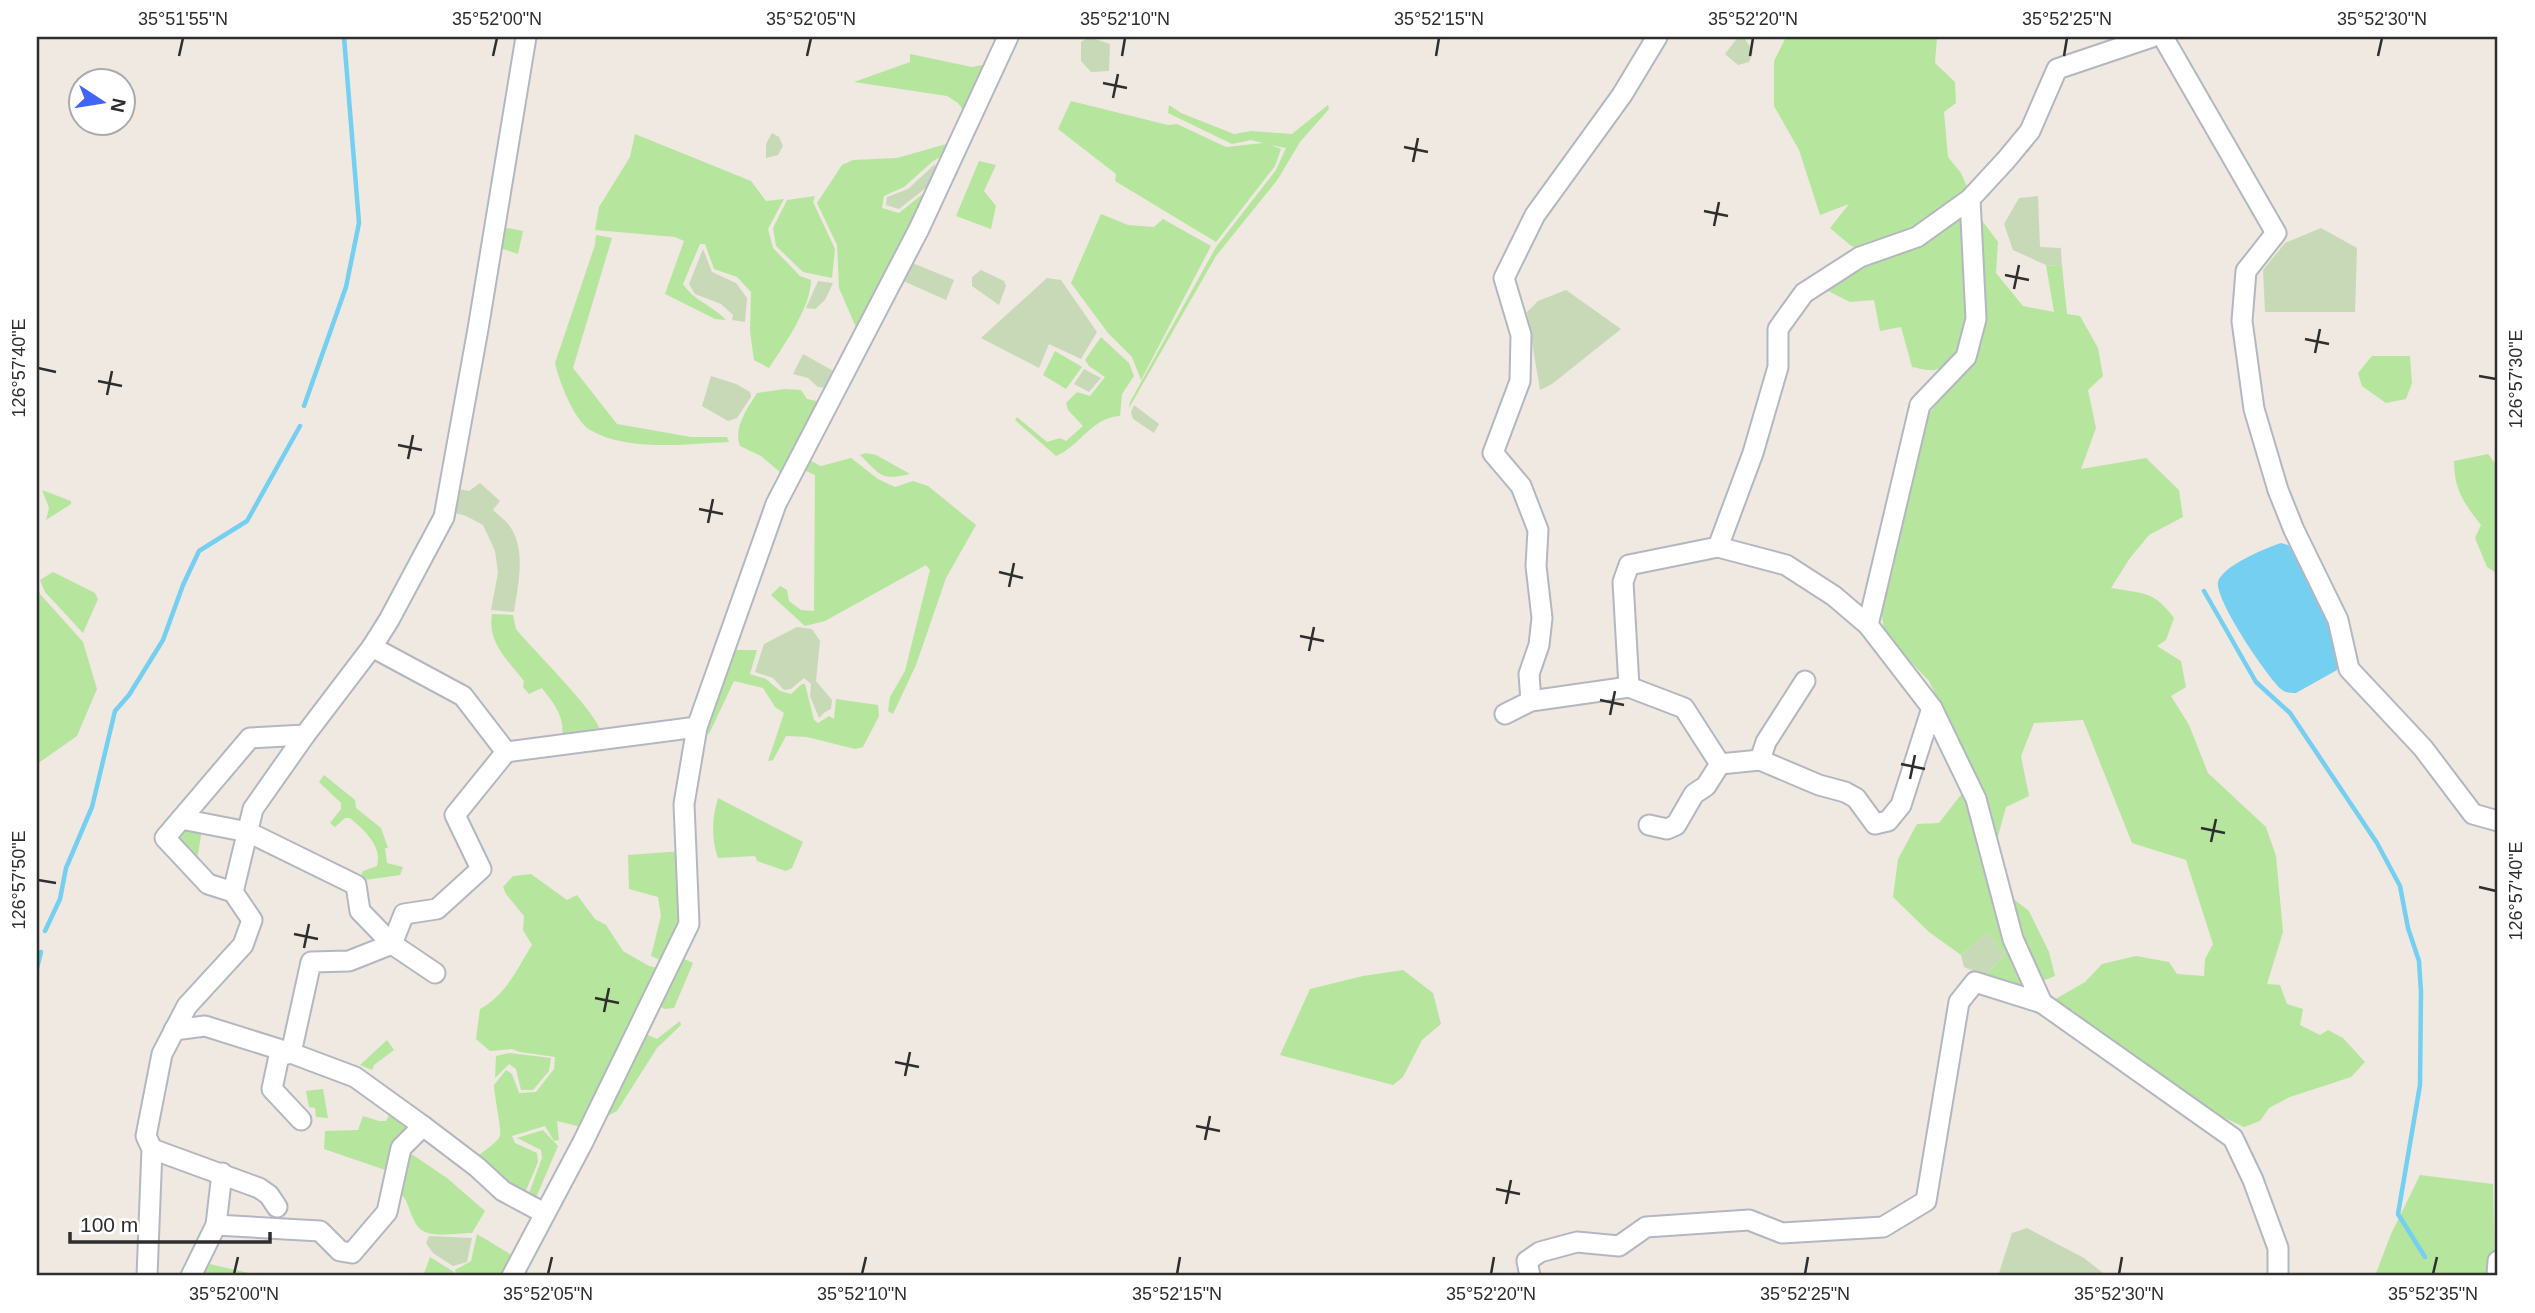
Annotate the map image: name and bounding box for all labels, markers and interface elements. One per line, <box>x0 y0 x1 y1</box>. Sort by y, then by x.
text: 35°51'55"N <box>138 9 228 29</box>
text: 35°52'00"N <box>452 9 542 29</box>
text: 35°52'05"N <box>766 9 856 29</box>
text: 35°52'10"N <box>1080 9 1170 29</box>
text: 35°52'15"N <box>1394 9 1484 29</box>
text: 35°52'20"N <box>1708 9 1798 29</box>
text: 35°52'25"N <box>2022 9 2112 29</box>
text: 35°52'30"N <box>2337 9 2427 29</box>
north arrow <box>66 66 136 136</box>
text: N <box>106 97 130 114</box>
text: 126°57'40"E <box>9 318 29 418</box>
text: 126°57'30"E <box>2506 329 2526 429</box>
text: 126°57'50"E <box>9 830 29 930</box>
text: 126°57'40"E <box>2506 841 2526 941</box>
scale bar <box>70 1201 270 1245</box>
text: 100 m <box>80 1213 138 1236</box>
text: 35°52'00"N <box>189 1284 279 1304</box>
text: 35°52'05"N <box>503 1284 593 1304</box>
text: 35°52'10"N <box>817 1284 907 1304</box>
text: 35°52'15"N <box>1132 1284 1222 1304</box>
text: 35°52'20"N <box>1446 1284 1536 1304</box>
text: 35°52'25"N <box>1760 1284 1850 1304</box>
text: 35°52'30"N <box>2074 1284 2164 1304</box>
text: 35°52'35"N <box>2388 1284 2478 1304</box>

